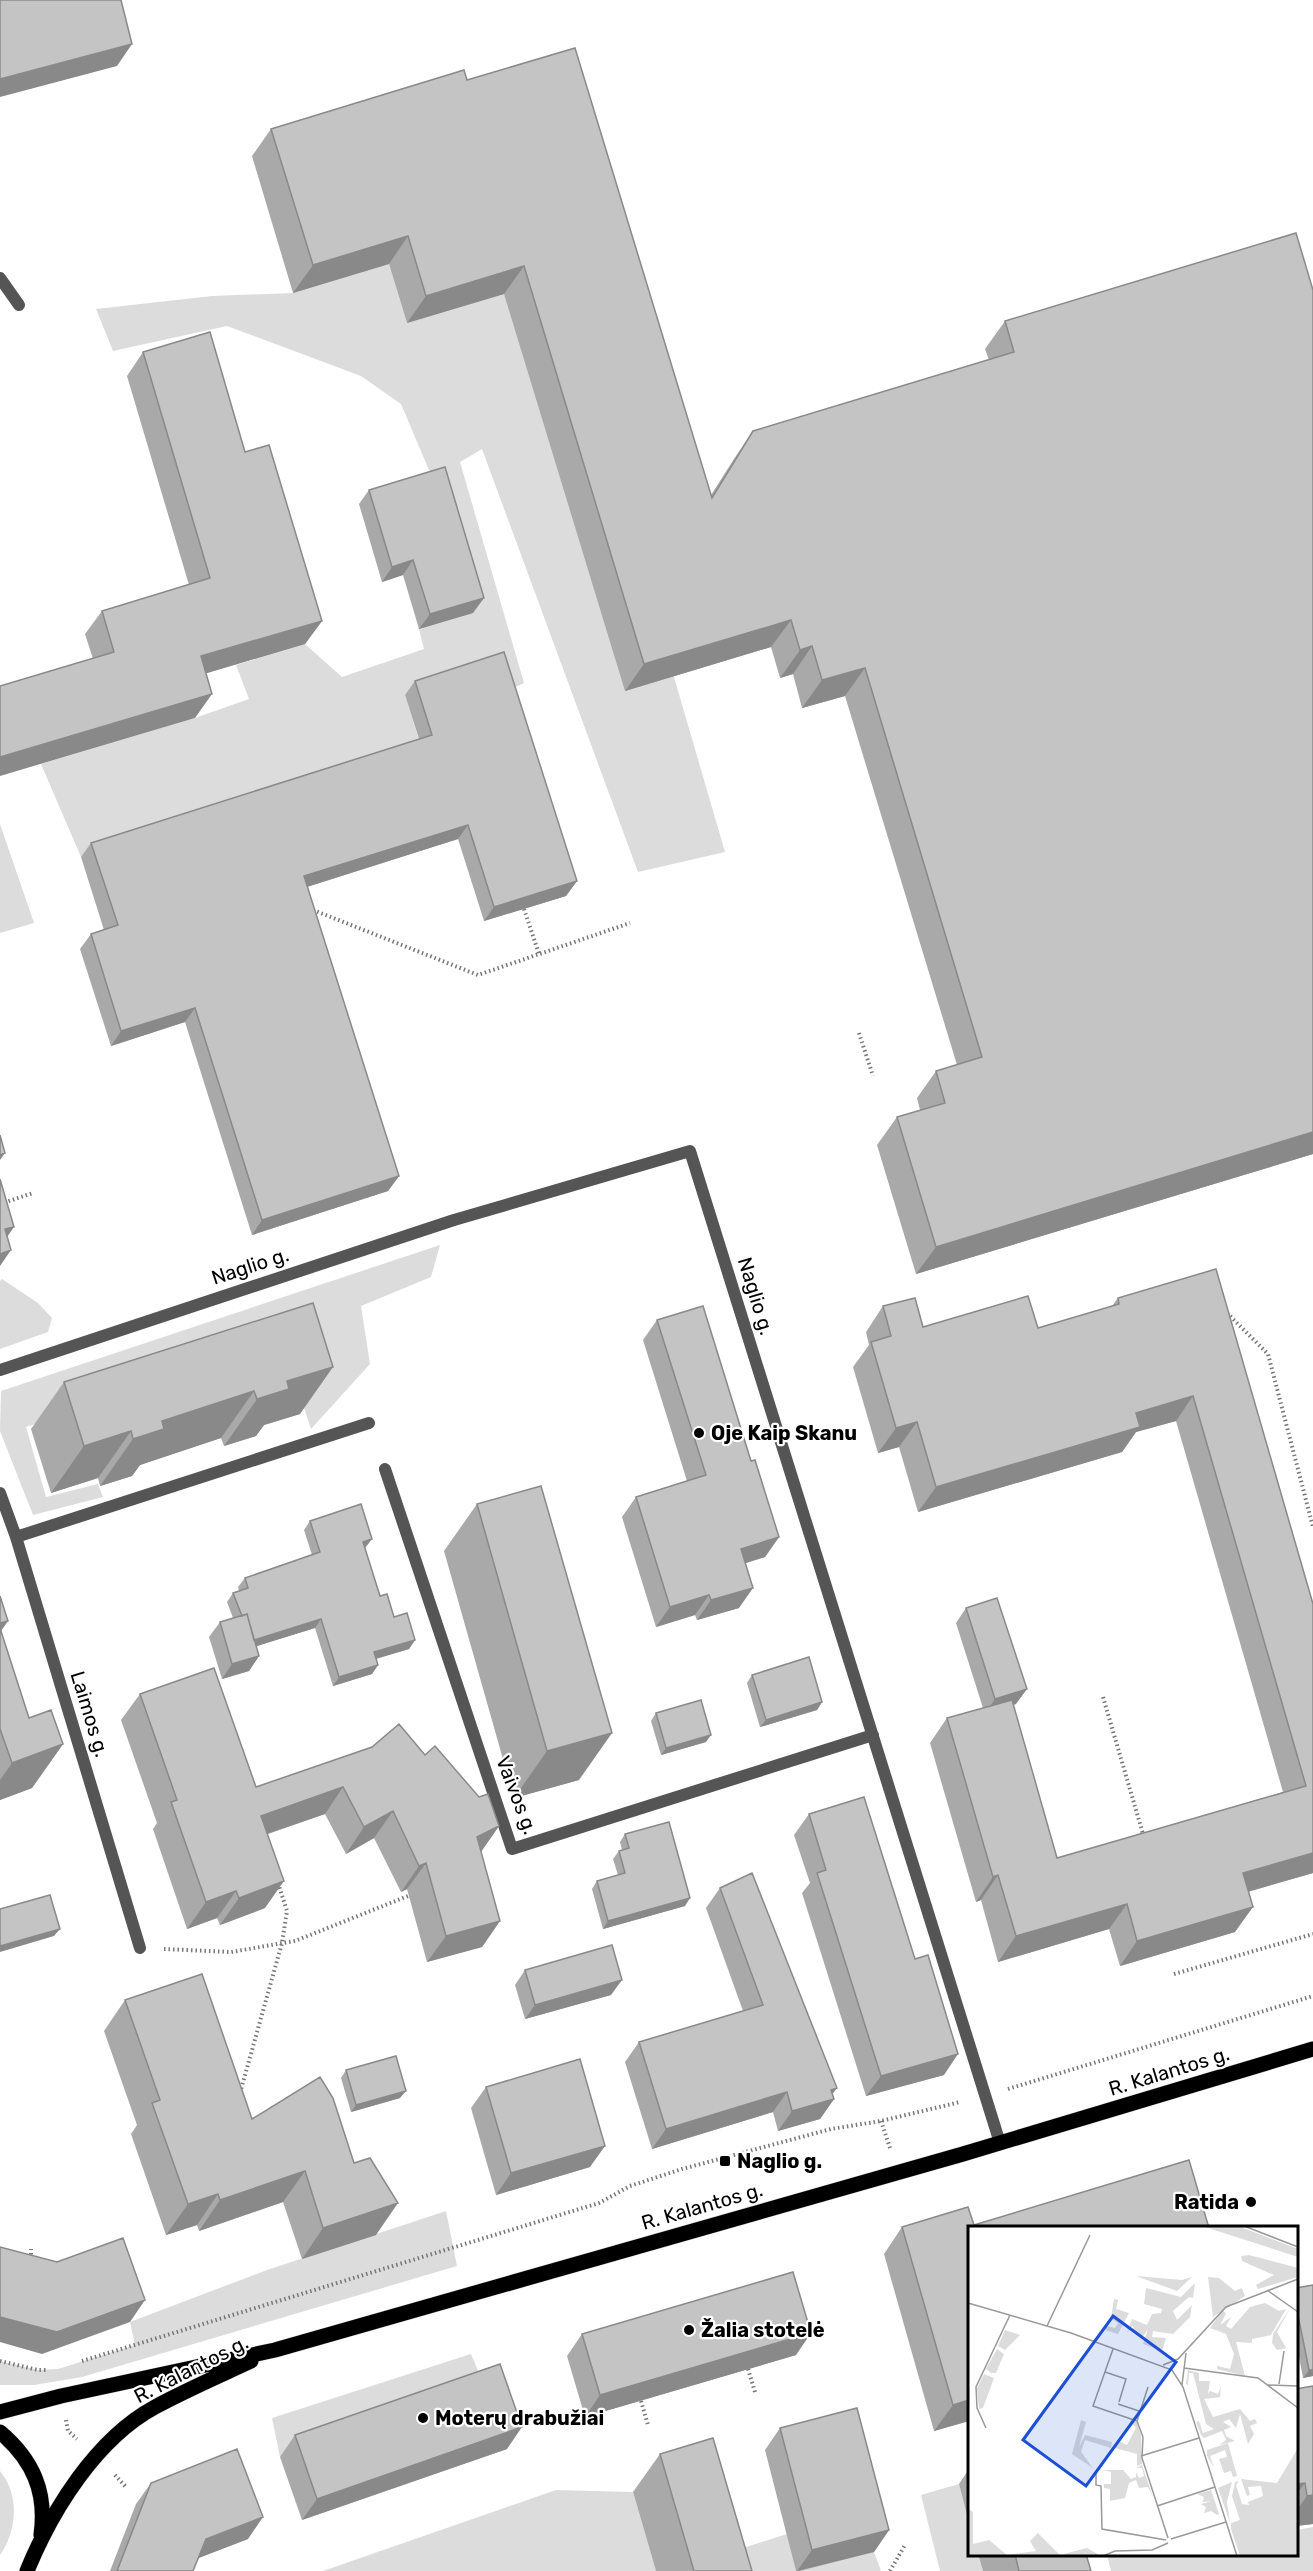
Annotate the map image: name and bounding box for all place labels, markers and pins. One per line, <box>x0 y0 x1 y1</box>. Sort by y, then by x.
place label: Oje Kaip Skanu <box>711 1421 857 1445</box>
marker: Oje Kaip Skanu <box>692 1426 706 1440</box>
place label: Naglio g. <box>737 2149 822 2173</box>
marker: Naglio g. <box>718 2154 732 2168</box>
place label: Ratida <box>1174 2190 1239 2214</box>
marker: Ratida <box>1244 2195 1258 2209</box>
place label: Žalia stotelė <box>701 2318 825 2342</box>
marker: Žalia stotelė <box>682 2323 696 2337</box>
place label: Moterų drabužiai <box>435 2406 604 2430</box>
marker: Moterų drabužiai <box>416 2411 430 2425</box>

